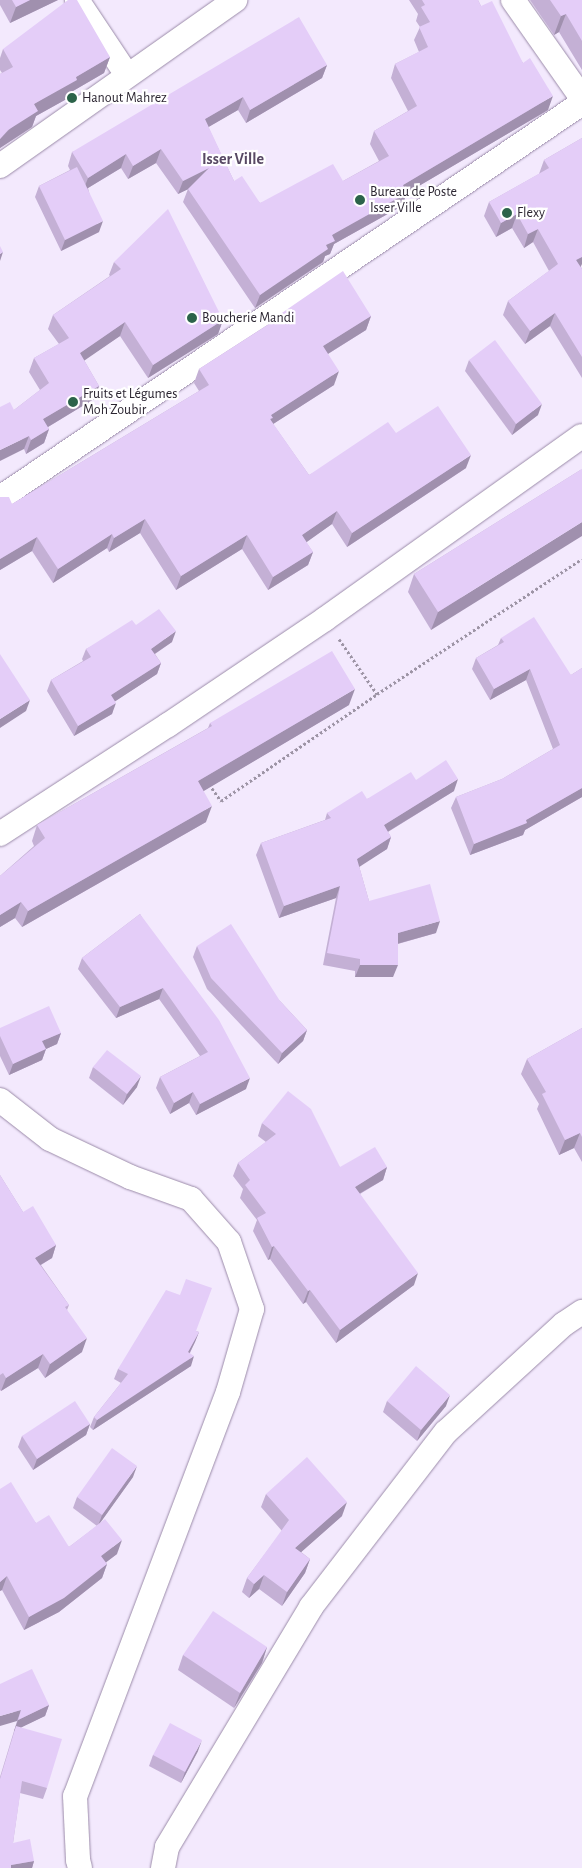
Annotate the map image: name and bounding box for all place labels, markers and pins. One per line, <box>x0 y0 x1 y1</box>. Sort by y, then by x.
place label: Hanout Mahrez <box>82 90 167 106</box>
marker: Hanout Mahrez <box>66 92 78 104</box>
place label: Bureau de Poste Isser Ville <box>370 184 457 216</box>
marker: Bureau de Poste Isser Ville <box>354 194 366 206</box>
place label: Flexy <box>517 205 545 221</box>
marker: Flexy <box>501 207 513 219</box>
place label: Boucherie Mandi <box>202 310 294 326</box>
marker: Boucherie Mandi <box>186 312 198 324</box>
place label: Fruits et Légumes Moh Zoubir <box>83 386 177 418</box>
marker: Fruits et Légumes Moh Zoubir <box>67 396 79 408</box>

